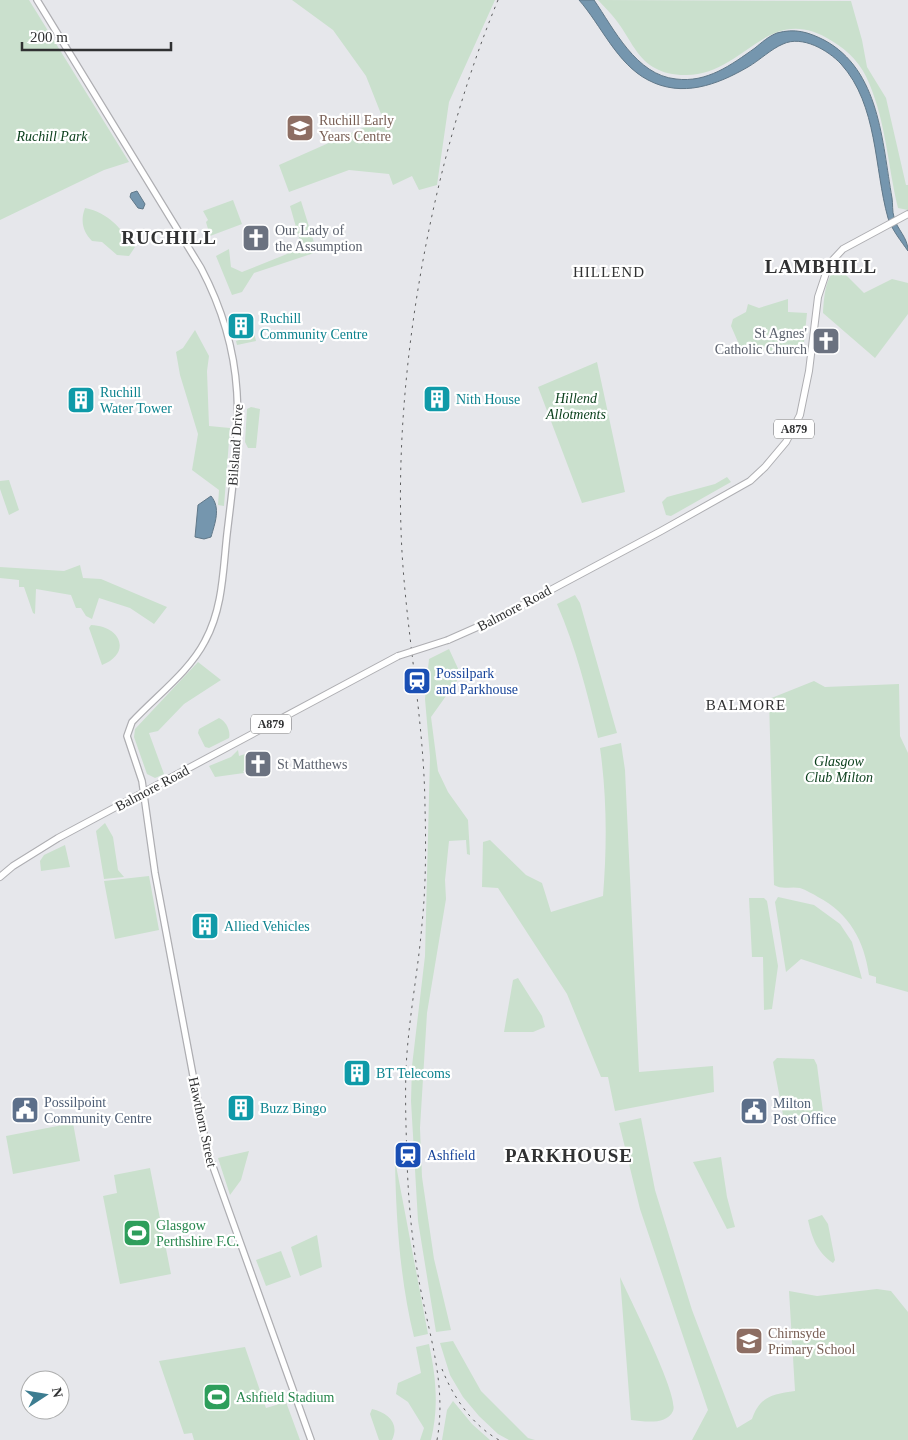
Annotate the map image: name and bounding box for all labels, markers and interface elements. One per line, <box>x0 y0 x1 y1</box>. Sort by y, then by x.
scale bar <box>22 20 171 52</box>
text: 200 m <box>30 29 68 45</box>
school or university icon: Ruchill Early Years Centre <box>285 113 315 143</box>
place label: Ruchill Early Years Centre <box>319 113 394 144</box>
park label: Ruchill Park <box>15 129 88 144</box>
church icon: Our Lady of the Assumption <box>241 223 271 253</box>
place label: Our Lady of the Assumption <box>275 223 363 254</box>
district label: RUCHILL <box>121 227 217 248</box>
district label: LAMBHILL <box>765 256 877 277</box>
district label: HILLEND <box>573 264 645 280</box>
building icon: Ruchill Community Centre <box>226 311 256 341</box>
place label: Ruchill Community Centre <box>260 311 368 342</box>
place label: St Agnes' Catholic Church <box>715 326 807 357</box>
church icon: St Agnes' Catholic Church <box>811 326 841 356</box>
building icon: Nith House <box>422 384 452 414</box>
building icon: Ruchill Water Tower <box>66 385 96 415</box>
place label: Ruchill Water Tower <box>100 385 172 416</box>
park label: Hillend Allotments <box>545 391 606 422</box>
place label: Nith House <box>456 392 520 407</box>
street label: Bilsland Drive <box>225 404 246 486</box>
road number: A879 <box>774 419 814 438</box>
street label: Balmore Road <box>475 583 554 634</box>
station icon: Possilpark and Parkhouse <box>402 666 432 696</box>
place label: Possilpark and Parkhouse <box>436 666 518 697</box>
district label: BALMORE <box>706 697 786 713</box>
road number: A879 <box>251 714 291 734</box>
church icon: St Matthews <box>243 749 273 779</box>
park label: Glasgow Club Milton <box>805 754 873 785</box>
place label: St Matthews <box>277 757 347 772</box>
street label: Balmore Road <box>113 763 192 814</box>
building icon: Allied Vehicles <box>190 911 220 941</box>
place label: Allied Vehicles <box>224 919 310 934</box>
building icon: BT Telecoms <box>342 1058 372 1088</box>
place label: BT Telecoms <box>376 1066 450 1081</box>
street label: Hawthorn Street <box>186 1075 219 1169</box>
building icon: Buzz Bingo <box>226 1093 256 1123</box>
public building icon: Possilpoint Community Centre <box>10 1095 40 1125</box>
place label: Possilpoint Community Centre <box>44 1095 152 1126</box>
public building icon: Milton Post Office <box>739 1096 769 1126</box>
place label: Milton Post Office <box>773 1096 836 1127</box>
place label: Buzz Bingo <box>260 1101 327 1116</box>
station icon: Ashfield <box>393 1140 423 1170</box>
district label: PARKHOUSE <box>505 1145 633 1166</box>
place label: Ashfield <box>427 1148 475 1163</box>
sports icon: Glasgow Perthshire F.C. <box>122 1218 152 1248</box>
place label: Glasgow Perthshire F.C. <box>156 1218 239 1249</box>
school or university icon: Chirnsyde Primary School <box>734 1326 764 1356</box>
place label: Chirnsyde Primary School <box>768 1326 856 1357</box>
north arrow <box>20 1370 70 1420</box>
sports icon: Ashfield Stadium <box>202 1382 232 1412</box>
text: N <box>49 1386 66 1399</box>
place label: Ashfield Stadium <box>236 1390 334 1405</box>

